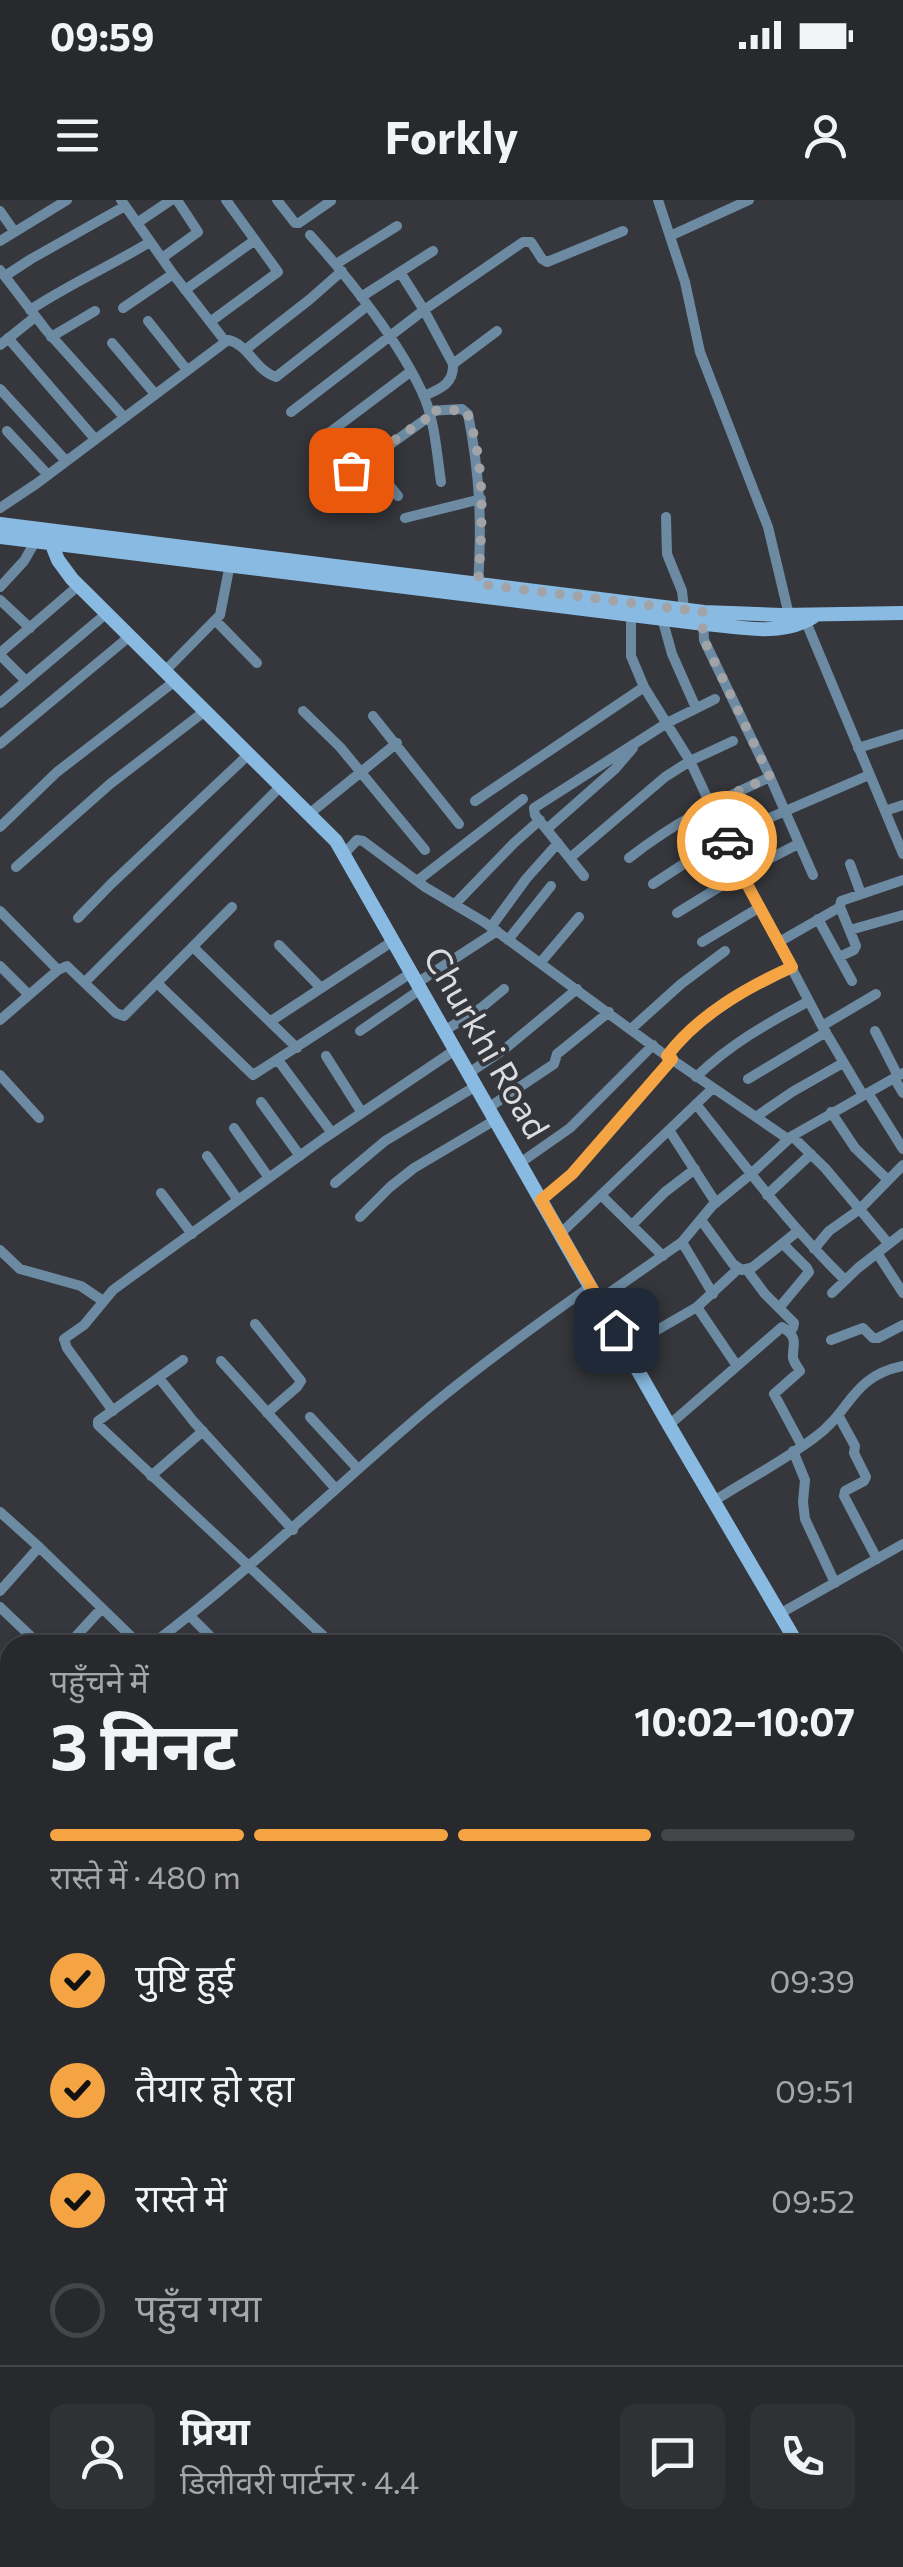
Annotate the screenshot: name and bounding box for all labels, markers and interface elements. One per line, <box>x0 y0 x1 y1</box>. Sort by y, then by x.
text: 09:59 <box>50 12 154 59</box>
icon: menu <box>50 108 105 163</box>
text: Forkly <box>385 108 518 163</box>
icon: person <box>798 108 853 163</box>
pin <box>309 428 394 513</box>
icon: bag <box>324 443 379 498</box>
courier <box>677 791 777 891</box>
icon: car <box>700 814 755 869</box>
street label: Churkhi Road <box>416 938 560 1145</box>
pin <box>574 1288 659 1373</box>
icon: home <box>589 1303 644 1358</box>
text: पहुँचने में <box>50 1660 149 1700</box>
text: 10:02–10:07 <box>634 1697 855 1744</box>
text: 3 मिनट <box>50 1704 237 1783</box>
text: रास्ते में · 480 m <box>50 1856 241 1896</box>
icon: check <box>50 1953 105 2008</box>
text: पुष्टि हुई <box>135 1953 235 2000</box>
text: 09:39 <box>769 1960 855 2000</box>
icon: check <box>50 2063 105 2118</box>
text: तैयार हो रहा <box>135 2063 294 2110</box>
text: 09:51 <box>775 2070 855 2110</box>
icon: check <box>50 2173 105 2228</box>
text: रास्ते में <box>135 2173 227 2220</box>
text: 09:52 <box>771 2180 855 2220</box>
text: पहुँच गया <box>135 2283 261 2330</box>
button: person <box>50 2404 155 2509</box>
button: chat <box>620 2404 725 2509</box>
button: phone <box>750 2404 855 2509</box>
text: प्रिया <box>180 2406 250 2453</box>
text: डिलीवरी पार्टनर · 4.4 <box>180 2461 419 2501</box>

